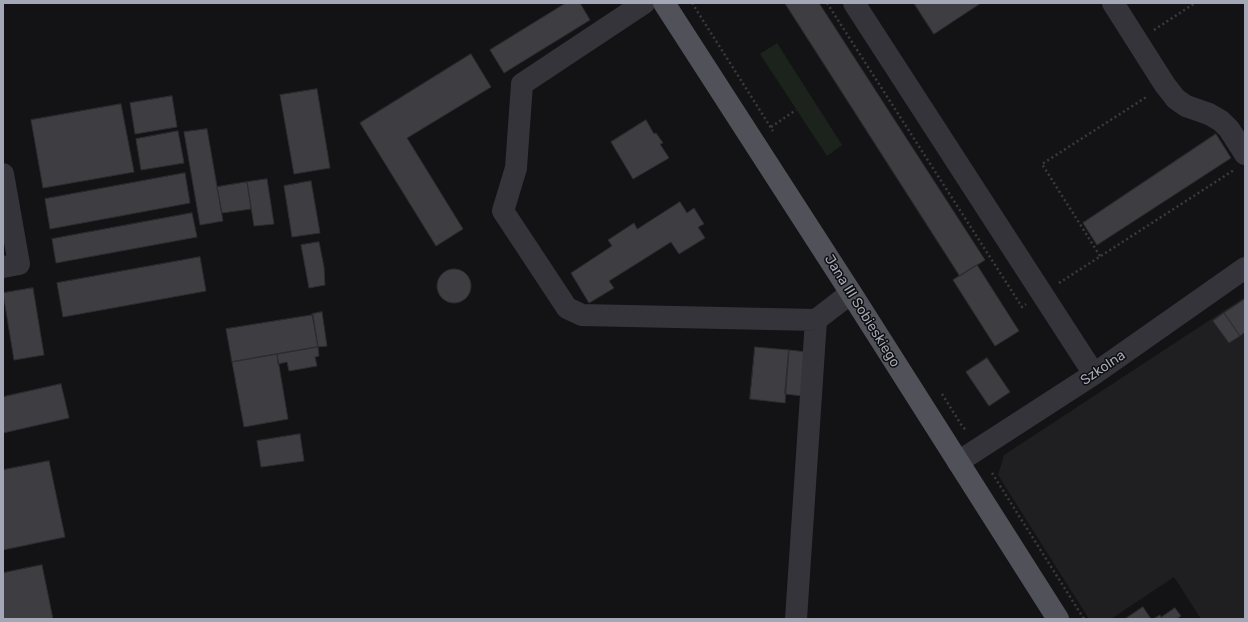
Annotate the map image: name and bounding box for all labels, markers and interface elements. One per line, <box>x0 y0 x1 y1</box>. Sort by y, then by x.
street label: Jana III Sobieskiego <box>821 252 903 370</box>
street label: Szkolna <box>1077 347 1129 389</box>

